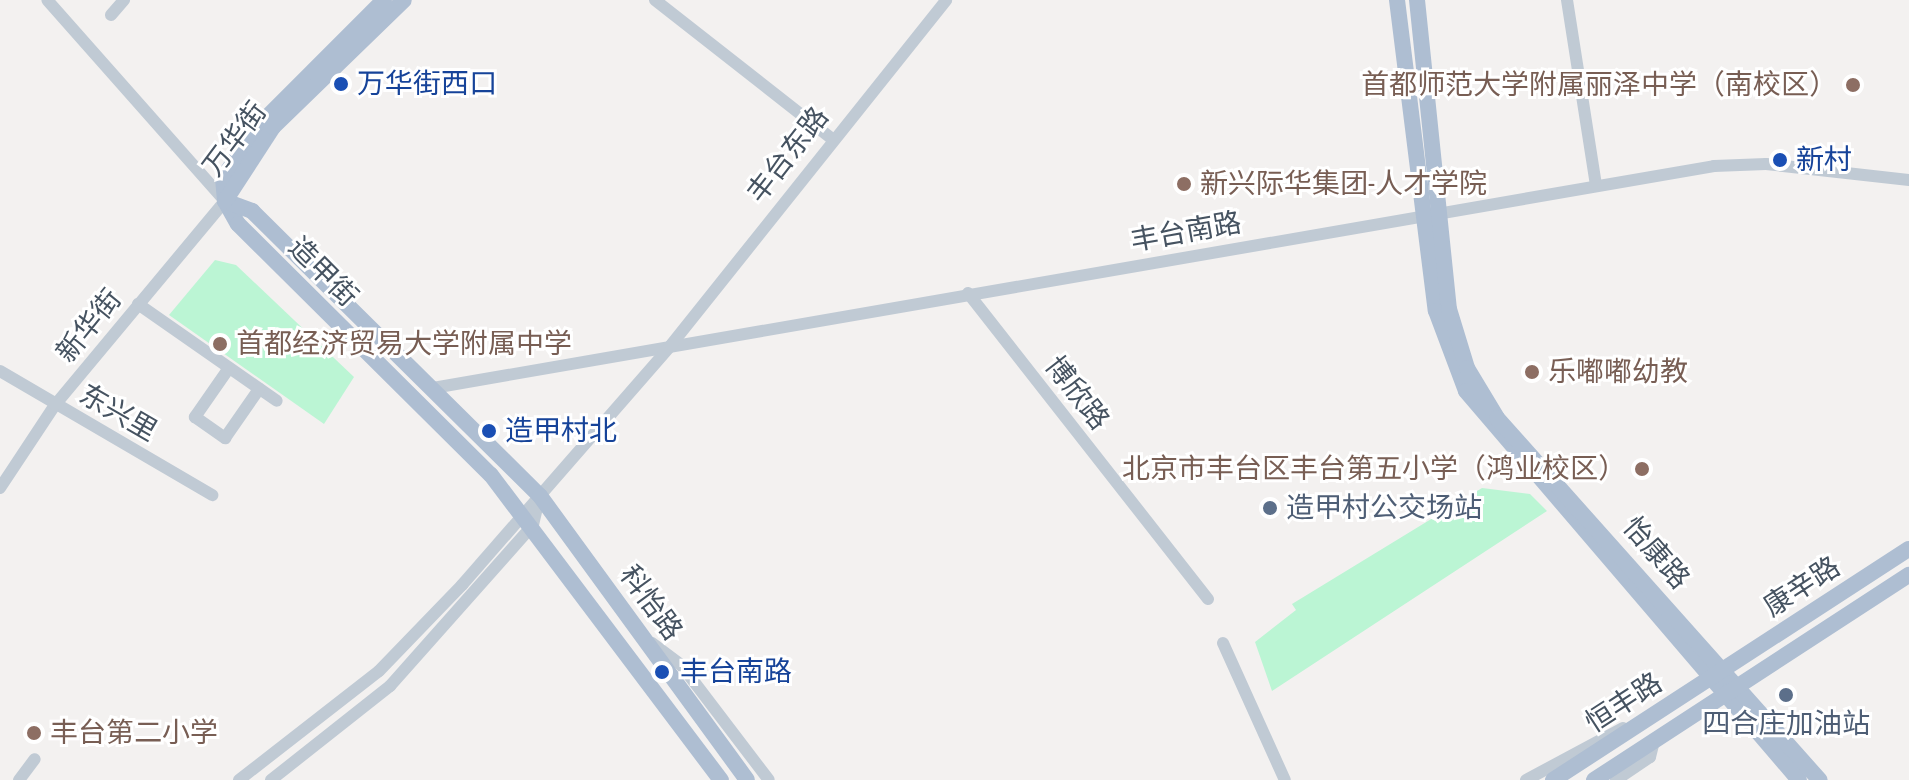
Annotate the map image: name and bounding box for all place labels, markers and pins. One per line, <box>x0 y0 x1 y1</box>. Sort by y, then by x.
place label: 万华街西口 <box>357 67 497 101</box>
place label: 首都师范大学附属丽泽中学（南校区） <box>1361 68 1837 102</box>
marker: 万华街西口 <box>332 75 350 93</box>
marker: 首都师范大学附属丽泽中学（南校区） <box>1844 76 1862 94</box>
place label: 新村 <box>1796 143 1852 177</box>
marker: 新村 <box>1771 151 1789 169</box>
place label: 新兴际华集团-人才学院 <box>1200 167 1487 201</box>
marker: 新兴际华集团-人才学院 <box>1175 175 1193 193</box>
place label: 首都经济贸易大学附属中学 <box>236 327 572 361</box>
marker: 首都经济贸易大学附属中学 <box>211 335 229 353</box>
place label: 乐嘟嘟幼教 <box>1548 355 1688 389</box>
marker: 乐嘟嘟幼教 <box>1523 363 1541 381</box>
place label: 造甲村北 <box>505 414 617 448</box>
marker: 造甲村北 <box>480 422 498 440</box>
place label: 北京市丰台区丰台第五小学（鸿业校区） <box>1122 452 1626 486</box>
marker: 北京市丰台区丰台第五小学（鸿业校区） <box>1633 460 1651 478</box>
place label: 造甲村公交场站 <box>1286 491 1482 525</box>
marker: 造甲村公交场站 <box>1261 499 1279 517</box>
place label: 丰台南路 <box>680 655 792 689</box>
marker: 丰台南路 <box>651 661 673 683</box>
marker: 四合庄加油站 <box>1777 686 1795 704</box>
place label: 四合庄加油站 <box>1702 707 1870 741</box>
place label: 丰台第二小学 <box>50 716 218 750</box>
marker: 丰台第二小学 <box>25 724 43 742</box>

